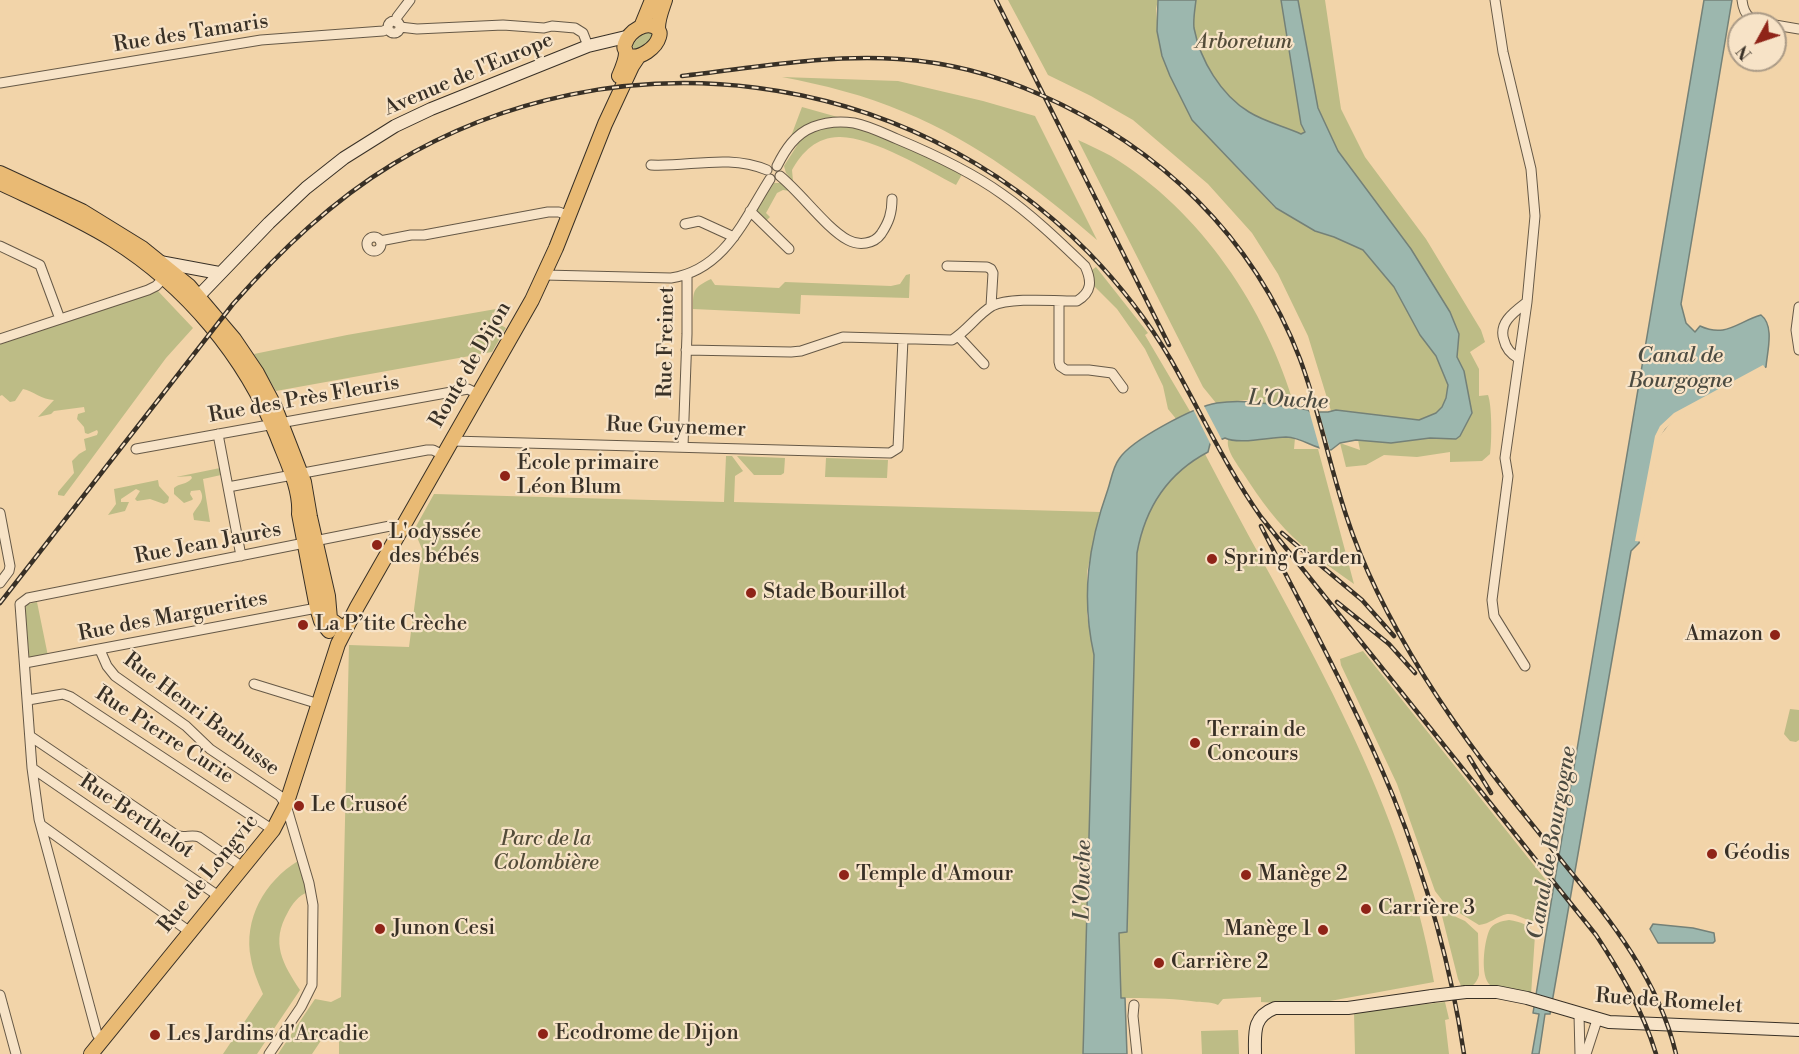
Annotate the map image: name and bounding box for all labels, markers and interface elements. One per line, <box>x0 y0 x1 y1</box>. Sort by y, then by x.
street label: Rue des Tamaris <box>112 9 270 59</box>
north arrow <box>1727 12 1787 72</box>
street label: Avenue de l'Europe <box>381 28 557 122</box>
park label: Arboretum <box>1196 30 1292 56</box>
text: N <box>1733 41 1756 64</box>
street label: Rue Freinet <box>653 286 681 398</box>
street label: Route de Dijon <box>425 298 517 432</box>
water label: Canal de Bourgogne <box>1628 344 1732 396</box>
street label: Rue des Près Fleuris <box>207 371 401 429</box>
water label: L'Ouche <box>1247 386 1329 416</box>
street label: Rue Guynemer <box>605 413 747 443</box>
place label: École primaire Léon Blum <box>517 451 659 501</box>
marker: École primaire Léon Blum <box>498 469 512 483</box>
street label: Rue Jean Jaurès <box>133 517 283 571</box>
place label: L'odyssée des bébés <box>389 520 481 570</box>
marker: L'odyssée des bébés <box>370 538 384 552</box>
place label: Spring Garden <box>1224 546 1362 572</box>
marker: Spring Garden <box>1205 552 1219 566</box>
place label: Stade Bourillot <box>763 580 907 606</box>
street label: Rue des Marguerites <box>76 586 270 648</box>
marker: Stade Bourillot <box>744 586 758 600</box>
place label: La P’tite Crèche <box>315 612 467 638</box>
marker: La P’tite Crèche <box>296 618 310 632</box>
place label: Amazon <box>1685 622 1763 648</box>
marker: Amazon <box>1768 628 1782 642</box>
street label: Rue Henri Barbusse <box>118 648 284 782</box>
street label: Rue Pierre Curie <box>90 682 238 790</box>
place label: Terrain de Concours <box>1207 718 1306 768</box>
marker: Terrain de Concours <box>1188 736 1202 750</box>
water label: Canal de Bourgogne <box>1523 745 1583 941</box>
street label: Rue Berthelot <box>74 769 198 865</box>
place label: Le Crusoé <box>311 793 407 819</box>
marker: Le Crusoé <box>292 799 306 813</box>
street label: Rue de Longvic <box>153 810 265 938</box>
park label: Parc de la Colombière <box>493 827 599 877</box>
water label: L'Ouche <box>1070 840 1098 920</box>
place label: Géodis <box>1724 841 1790 867</box>
marker: Géodis <box>1705 847 1719 861</box>
place label: Temple d'Amour <box>856 862 1013 888</box>
place label: Manège 2 <box>1258 862 1348 888</box>
marker: Temple d'Amour <box>837 868 851 882</box>
marker: Manège 2 <box>1239 868 1253 882</box>
place label: Carrière 3 <box>1378 896 1475 922</box>
marker: Carrière 3 <box>1359 902 1373 916</box>
place label: Junon Cesi <box>392 916 495 942</box>
place label: Manège 1 <box>1224 917 1311 943</box>
marker: Junon Cesi <box>373 922 387 936</box>
marker: Manège 1 <box>1316 923 1330 937</box>
place label: Carrière 2 <box>1171 950 1268 976</box>
marker: Carrière 2 <box>1152 956 1166 970</box>
street label: Rue de Romelet <box>1594 984 1744 1020</box>
place label: Ecodrome de Dijon <box>555 1021 739 1047</box>
place label: Les Jardins d'Arcadie <box>167 1022 369 1048</box>
marker: Ecodrome de Dijon <box>536 1027 550 1041</box>
marker: Les Jardins d'Arcadie <box>148 1028 162 1042</box>

